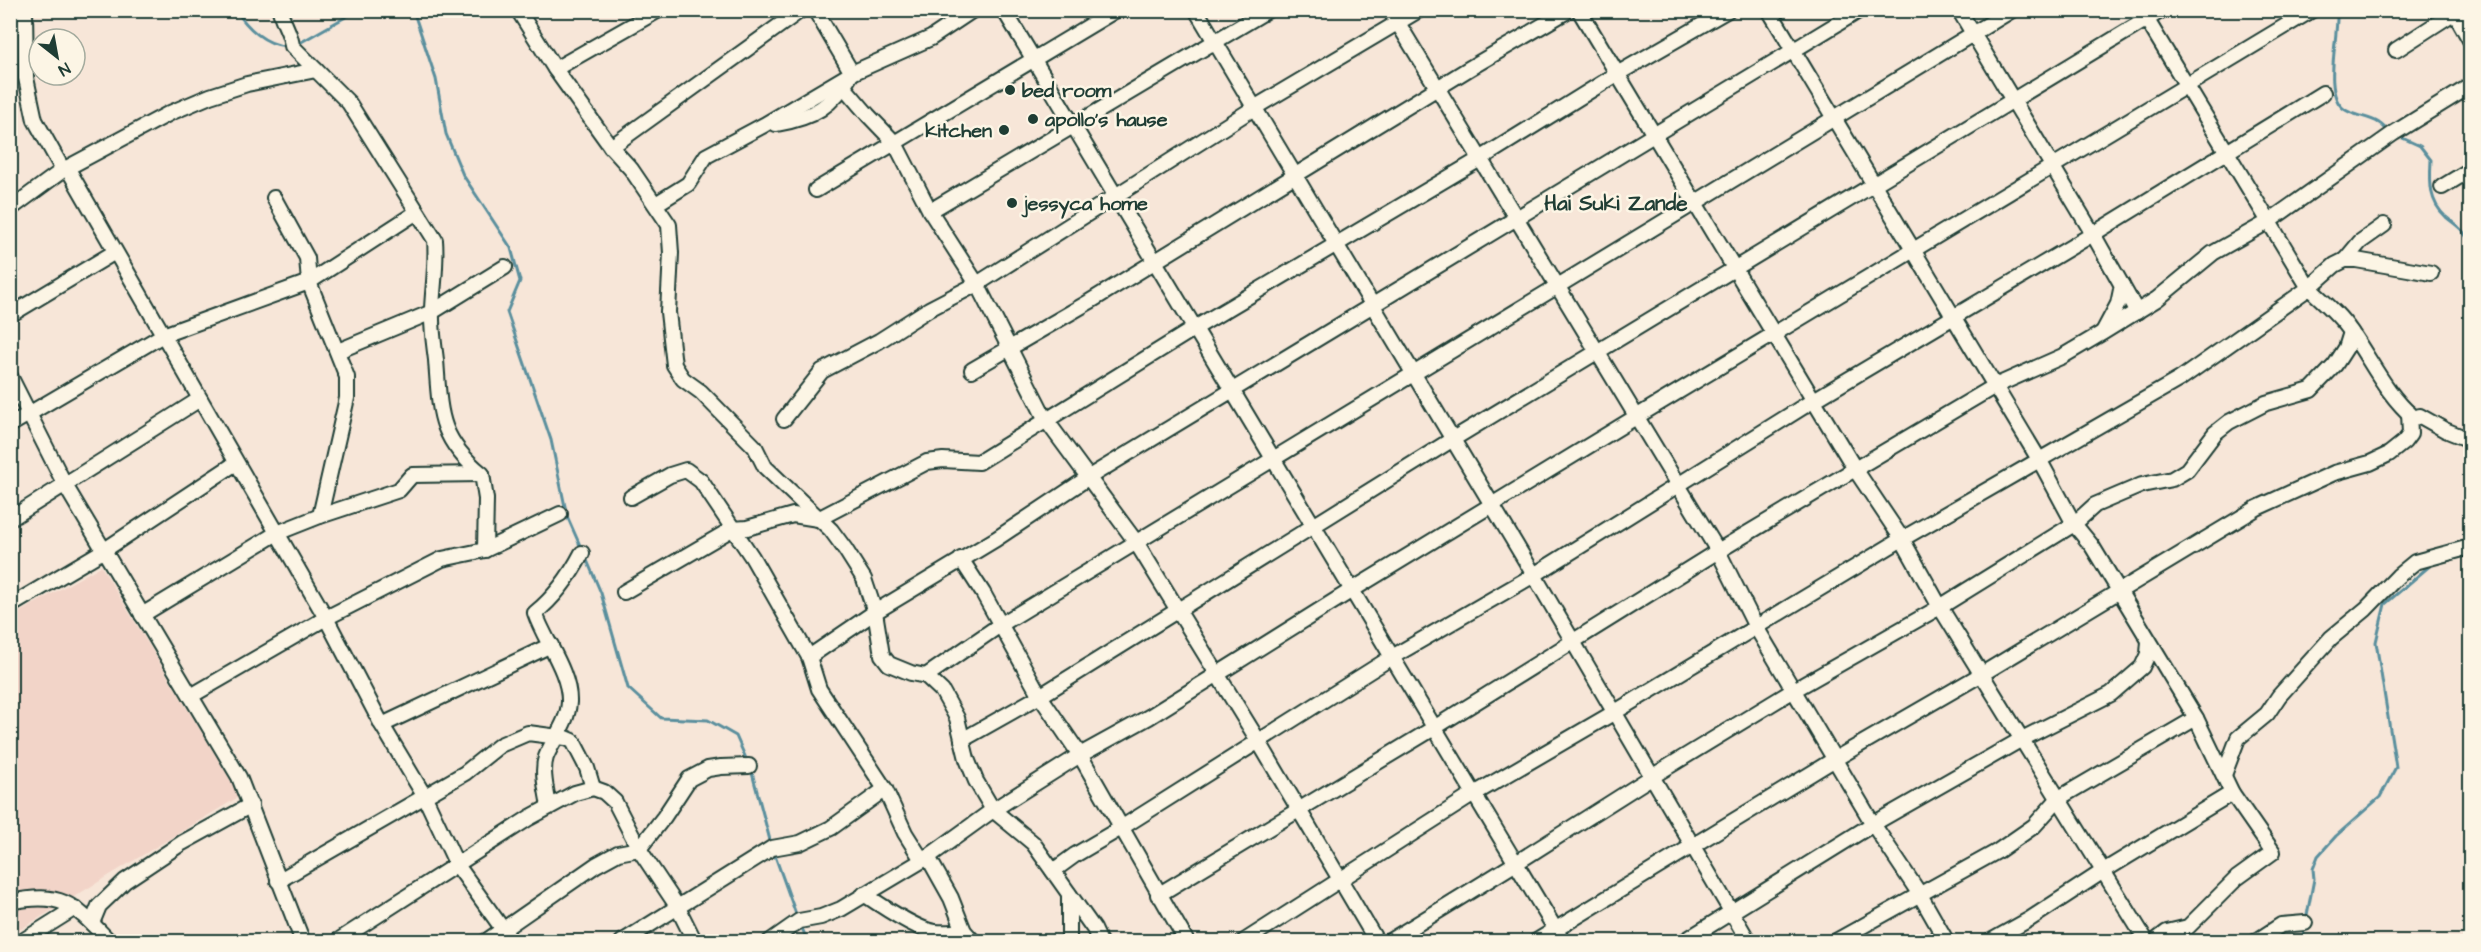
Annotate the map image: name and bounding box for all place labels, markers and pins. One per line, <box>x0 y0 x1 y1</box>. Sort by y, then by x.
place label: bed room <box>1022 77 1112 105</box>
marker: bed room <box>1003 83 1017 97</box>
place label: apollo's hause <box>1044 106 1168 134</box>
marker: apollo's hause <box>1026 112 1040 126</box>
place label: kitchen <box>925 117 992 145</box>
marker: kitchen <box>997 123 1011 137</box>
place label: jessyca home <box>1021 190 1148 219</box>
marker: jessyca home <box>1005 196 1019 210</box>

